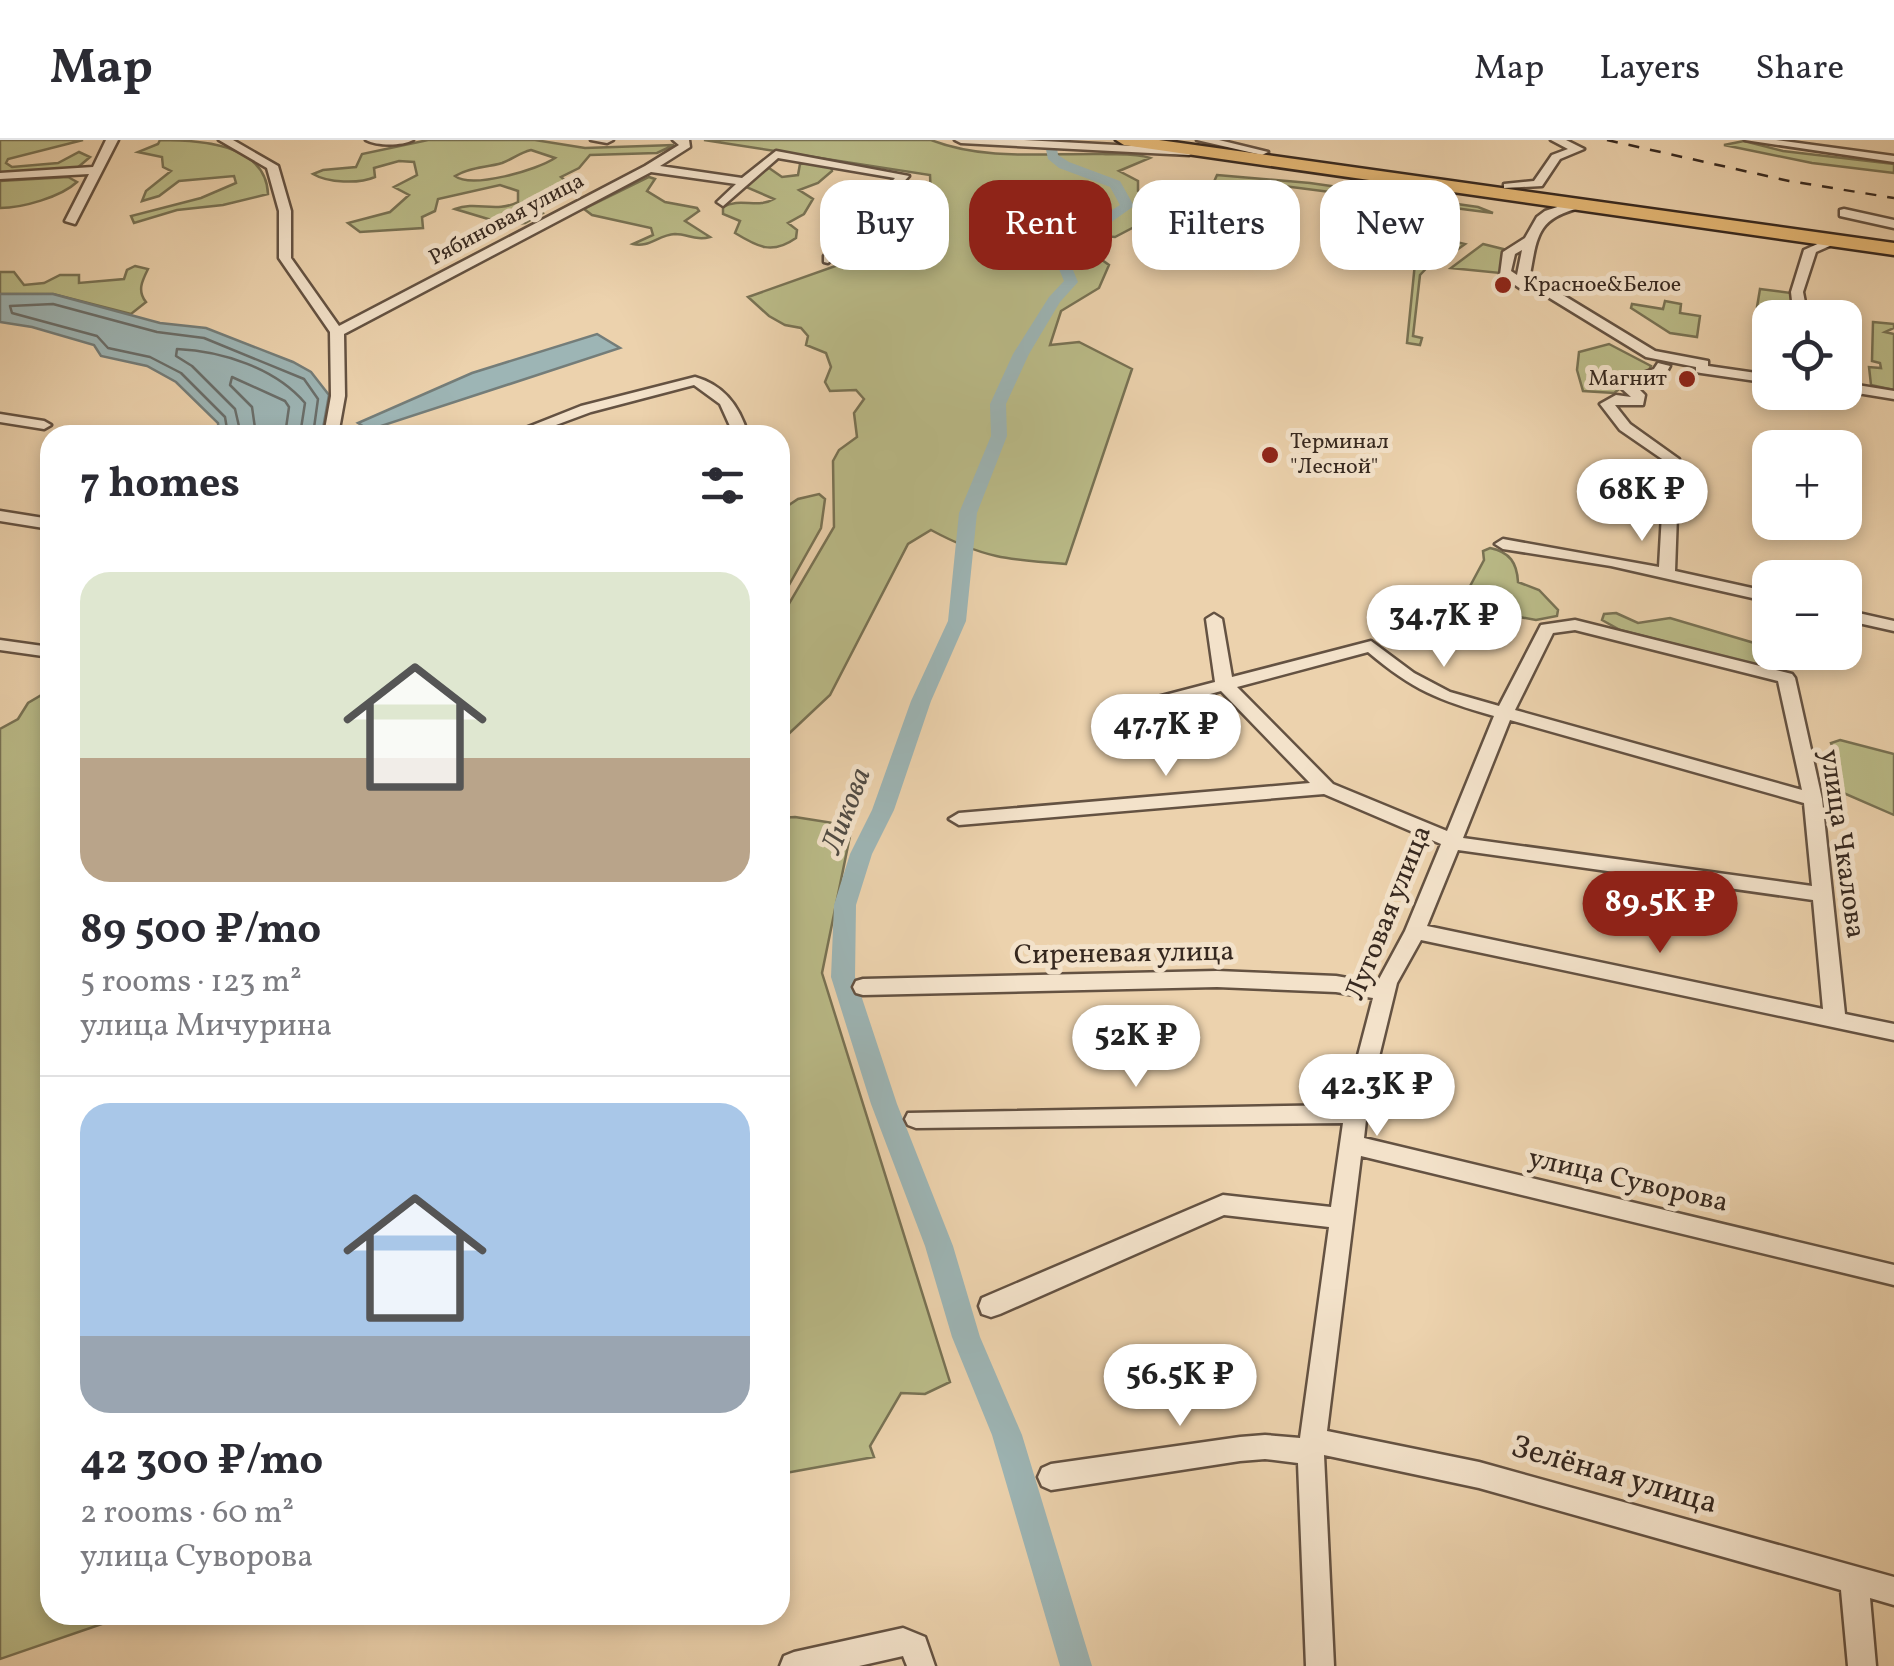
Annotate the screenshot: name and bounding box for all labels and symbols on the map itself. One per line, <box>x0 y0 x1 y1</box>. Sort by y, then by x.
street label: Рябиновая улица <box>424 166 590 274</box>
place label: Красное&Белое <box>1523 270 1681 301</box>
marker: Красное&Белое <box>1492 274 1514 296</box>
place label: Магнит <box>1588 364 1667 395</box>
marker: Магнит <box>1676 368 1698 390</box>
place label: Терминал "Лесной" <box>1290 427 1389 483</box>
marker: Терминал "Лесной" <box>1259 444 1281 466</box>
pin: 68K ₽ <box>1572 459 1712 544</box>
pin: 34.7K ₽ <box>1352 585 1536 670</box>
pin: 47.7K ₽ <box>1074 694 1258 779</box>
street label: улица Чкалова <box>1809 747 1875 941</box>
water label: Ликова <box>811 762 883 861</box>
street label: Луговая улица <box>1336 820 1442 1006</box>
pin: 89.5K ₽ <box>1568 871 1752 956</box>
street label: Сиреневая улица <box>1013 933 1235 975</box>
pin: 52K ₽ <box>1066 1005 1206 1090</box>
pin: 42.3K ₽ <box>1285 1054 1469 1139</box>
street label: улица Суворова <box>1524 1139 1732 1223</box>
pin: 56.5K ₽ <box>1088 1344 1272 1429</box>
street label: Зелёная улица <box>1506 1426 1722 1526</box>

